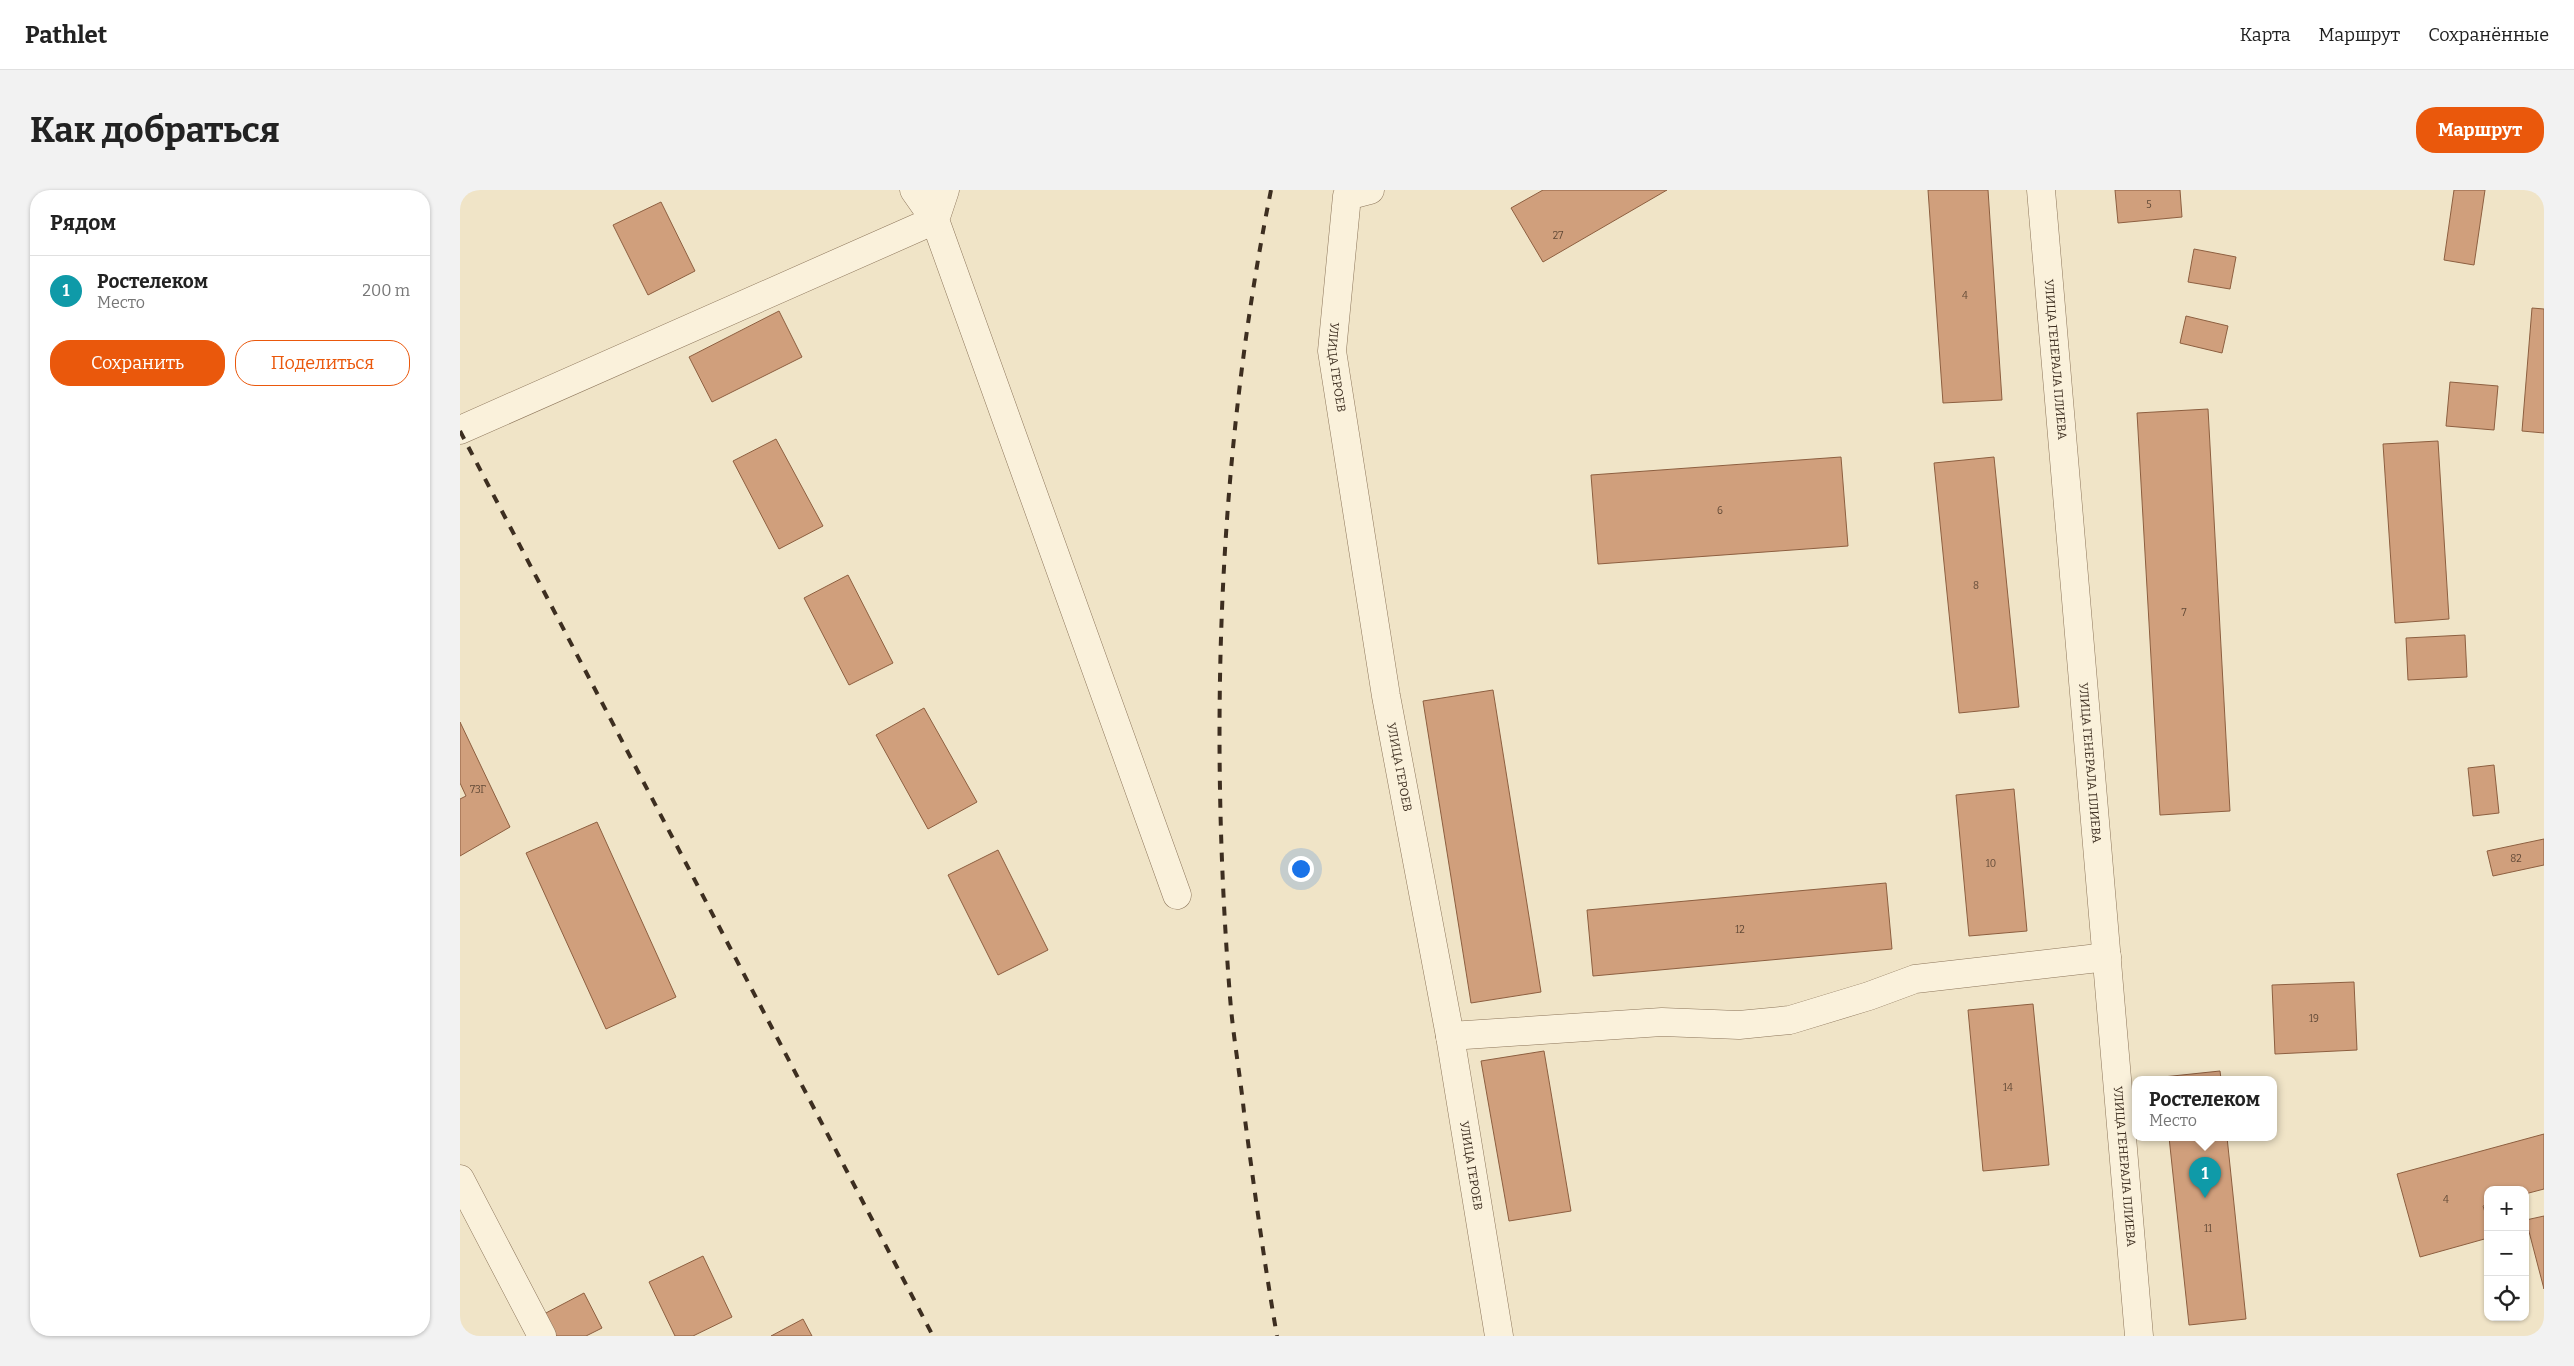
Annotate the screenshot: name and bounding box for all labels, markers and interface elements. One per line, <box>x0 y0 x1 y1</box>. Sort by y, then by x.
text: Pathlet <box>25 21 107 49</box>
text: Карта <box>2240 24 2291 46</box>
text: Маршрут <box>2319 24 2400 46</box>
text: Сохранённые <box>2428 24 2549 46</box>
button: Маршрут <box>2416 107 2544 153</box>
text: Как добраться <box>30 109 280 151</box>
house number: 5 <box>2146 199 2152 211</box>
text: Рядом <box>50 210 116 236</box>
house number: 27 <box>1553 230 1563 242</box>
text: Ростелеком <box>97 270 208 293</box>
street label: УЛИЦА ГЕНЕРАЛА ПЛИЕВА <box>2042 279 2069 441</box>
text: 1 <box>63 281 69 300</box>
text: 200 m <box>362 281 410 300</box>
house number: 4 <box>1962 290 1968 302</box>
text: Место <box>97 293 145 312</box>
street label: УЛИЦА ГЕРОЕВ <box>1325 322 1348 413</box>
button: Сохранить <box>50 340 225 386</box>
button: Поделиться <box>235 340 410 386</box>
house number: 6 <box>1717 505 1723 517</box>
house number: 8 <box>1973 580 1979 592</box>
house number: 7 <box>2181 607 2187 619</box>
street label: УЛИЦА ГЕНЕРАЛА ПЛИЕВА <box>2076 682 2104 844</box>
street label: УЛИЦА ГЕРОЕВ <box>1384 721 1415 813</box>
house number: 73Г <box>470 784 486 796</box>
house number: 82 <box>2510 853 2522 865</box>
your location <box>1288 856 1314 882</box>
house number: 10 <box>1986 858 1996 870</box>
house number: 12 <box>1735 924 1745 936</box>
house number: 19 <box>2309 1013 2319 1025</box>
popup <box>2132 1076 2277 1141</box>
house number: 14 <box>2003 1082 2013 1094</box>
street label: УЛИЦА ГЕНЕРАЛА ПЛИЕВА <box>2111 1086 2138 1248</box>
text: Ростелеком <box>2149 1088 2260 1111</box>
text: Место <box>2149 1111 2197 1130</box>
street label: УЛИЦА ГЕРОЕВ <box>1457 1120 1485 1211</box>
pin: 1 <box>2189 1157 2221 1198</box>
map controls <box>2484 1186 2529 1321</box>
button: + <box>2484 1186 2529 1231</box>
house number: 4 <box>2443 1194 2449 1206</box>
house number: 11 <box>2204 1223 2212 1235</box>
button: − <box>2484 1231 2529 1276</box>
button: locate <box>2484 1276 2529 1321</box>

